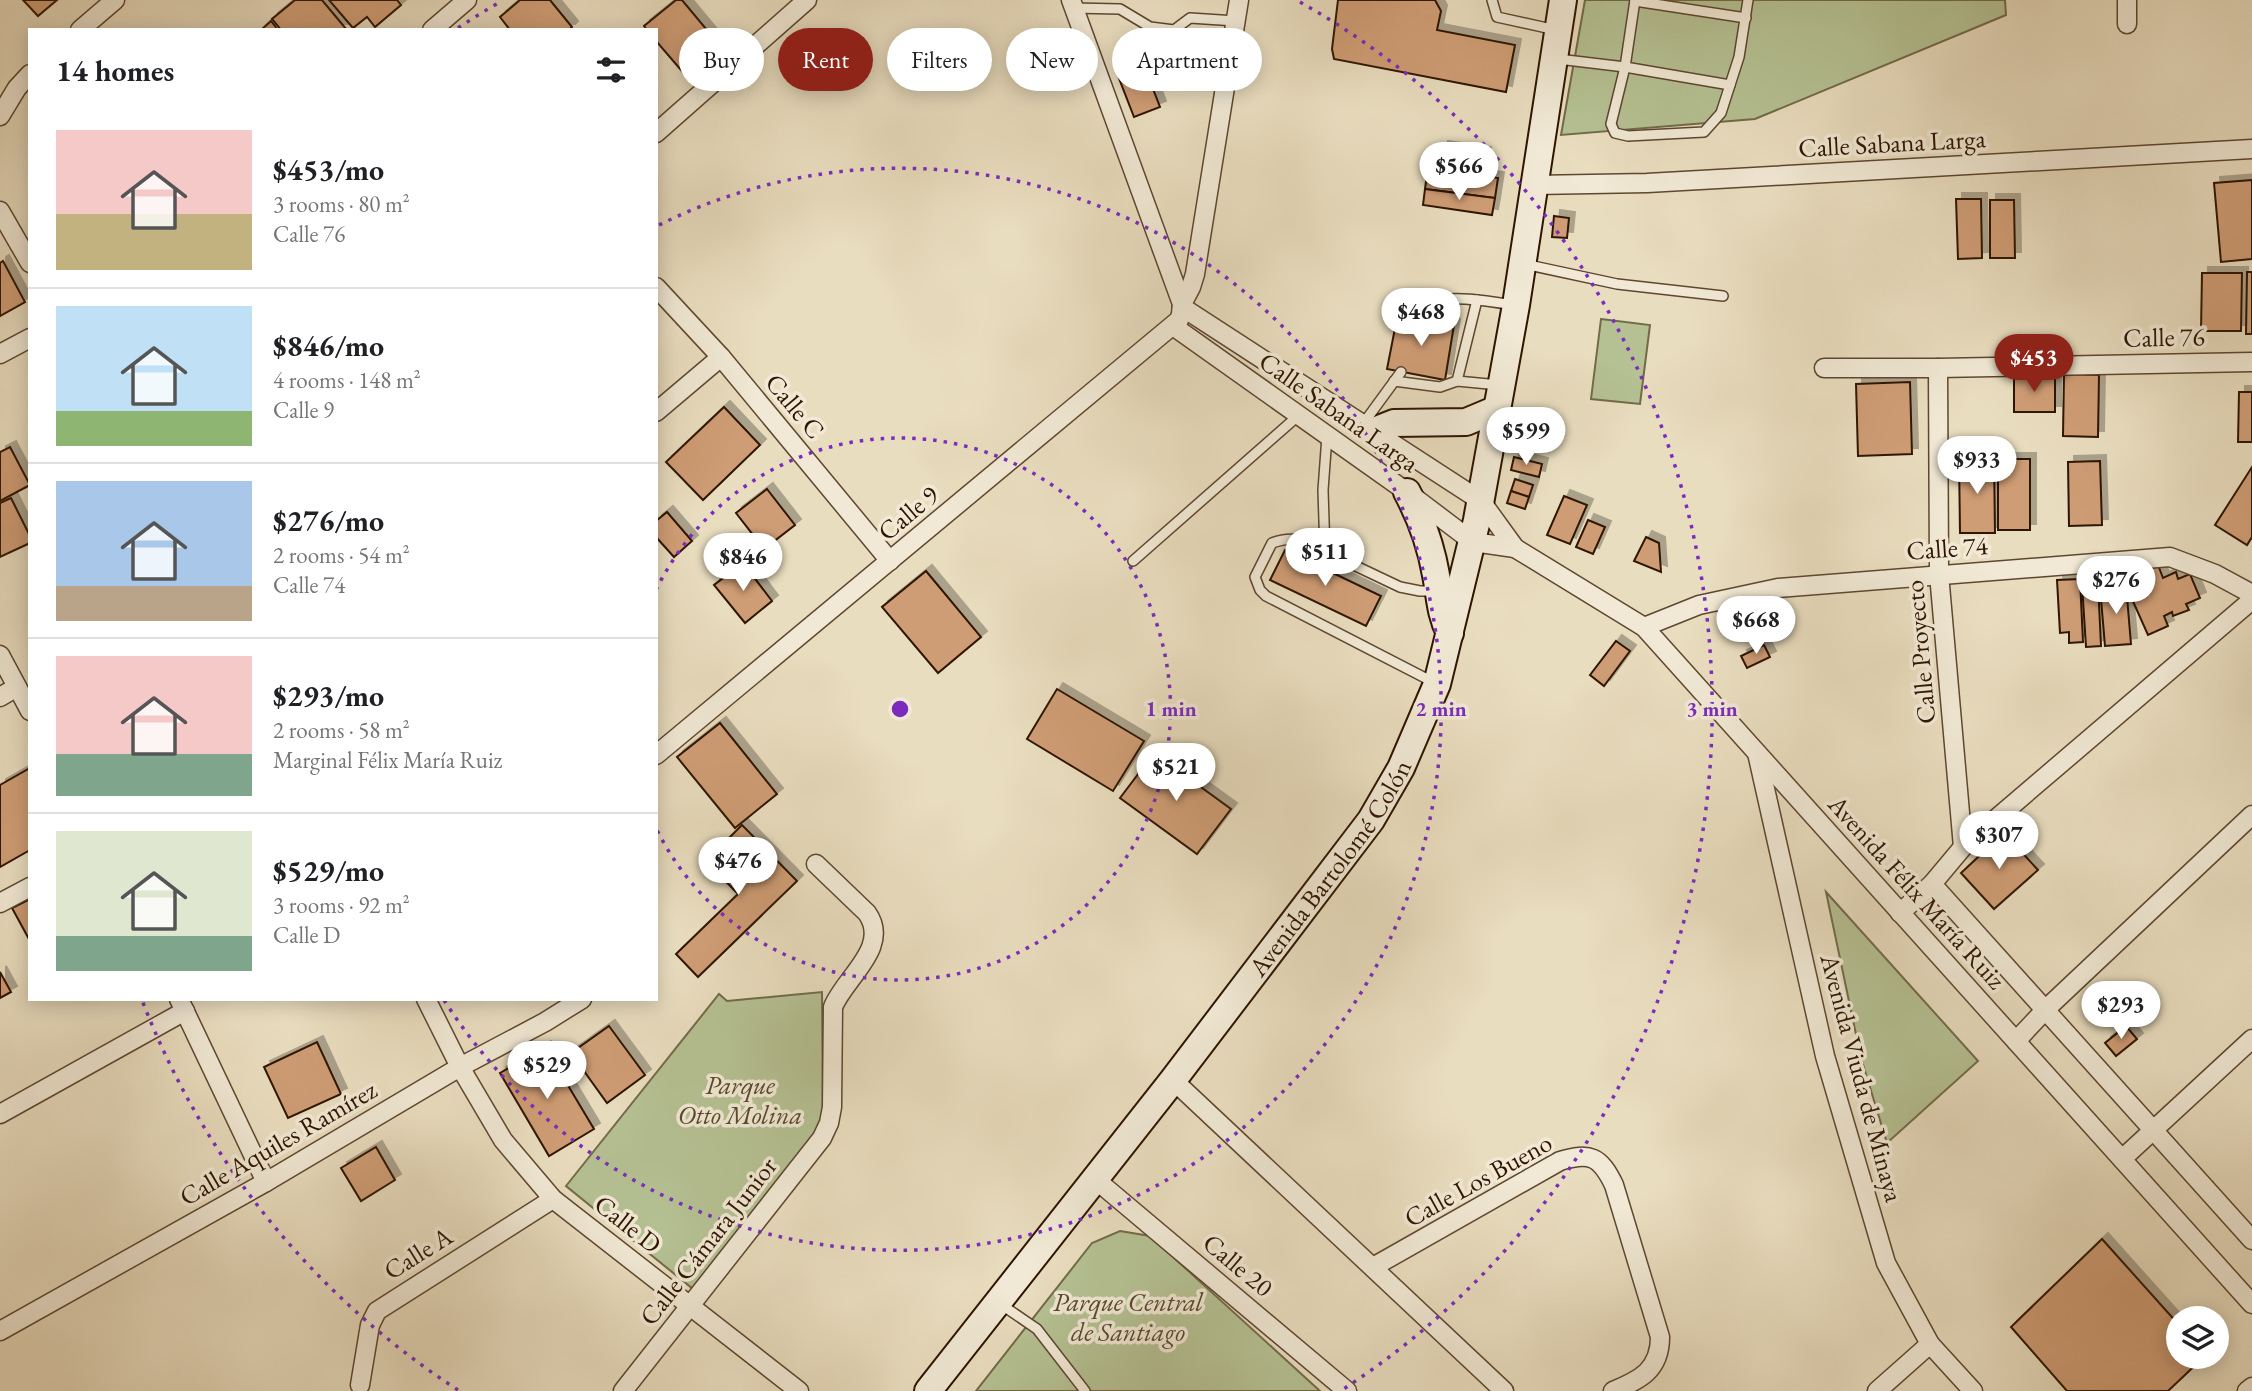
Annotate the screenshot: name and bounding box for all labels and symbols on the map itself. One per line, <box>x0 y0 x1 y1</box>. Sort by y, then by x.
street label: Calle Sabana Larga <box>1797 121 1987 165</box>
pin: $566 <box>1418 142 1500 202</box>
pin: $468 <box>1380 288 1462 348</box>
street label: Calle 76 <box>2123 319 2205 355</box>
pin: $453 <box>1993 334 2075 394</box>
street label: Calle Sabana Larga <box>1252 344 1426 480</box>
street label: Calle C <box>758 366 832 446</box>
pin: $599 <box>1485 407 1567 467</box>
pin: $933 <box>1936 436 2018 496</box>
street label: Calle 9 <box>871 477 946 548</box>
pin: $511 <box>1284 528 1366 588</box>
street label: Calle 74 <box>1905 528 1989 568</box>
pin: $846 <box>702 534 784 593</box>
pin: $276 <box>2075 556 2157 616</box>
street label: Calle Proyecto <box>1897 579 1943 725</box>
pin: $668 <box>1715 596 1797 656</box>
text: 1 min <box>1145 695 1197 722</box>
text: 2 min <box>1415 695 1467 722</box>
text: 3 min <box>1686 695 1738 722</box>
centre of rings <box>888 697 912 721</box>
pin: $521 <box>1135 744 1217 803</box>
street label: Avenida Bartolomé Colón <box>1240 755 1419 984</box>
street label: Avenida Félix María Ruiz <box>1820 787 2013 996</box>
pin: $307 <box>1958 812 2040 871</box>
pin: $476 <box>697 838 779 897</box>
street label: Avenida Viuda de Minaya <box>1812 949 1912 1206</box>
pin: $293 <box>2080 982 2162 1041</box>
pin: $529 <box>506 1042 588 1101</box>
park label: Parque Otto Molina <box>678 1068 802 1132</box>
street label: Calle Aquiles Ramírez <box>173 1073 383 1213</box>
street label: Calle Los Bueno <box>1398 1125 1558 1235</box>
street label: Calle Cámara Junior <box>632 1150 785 1332</box>
street label: Calle D <box>587 1187 669 1261</box>
street label: Calle A <box>377 1218 460 1287</box>
street label: Calle 20 <box>1196 1226 1280 1304</box>
park label: Parque Central de Santiago <box>1053 1285 1203 1349</box>

